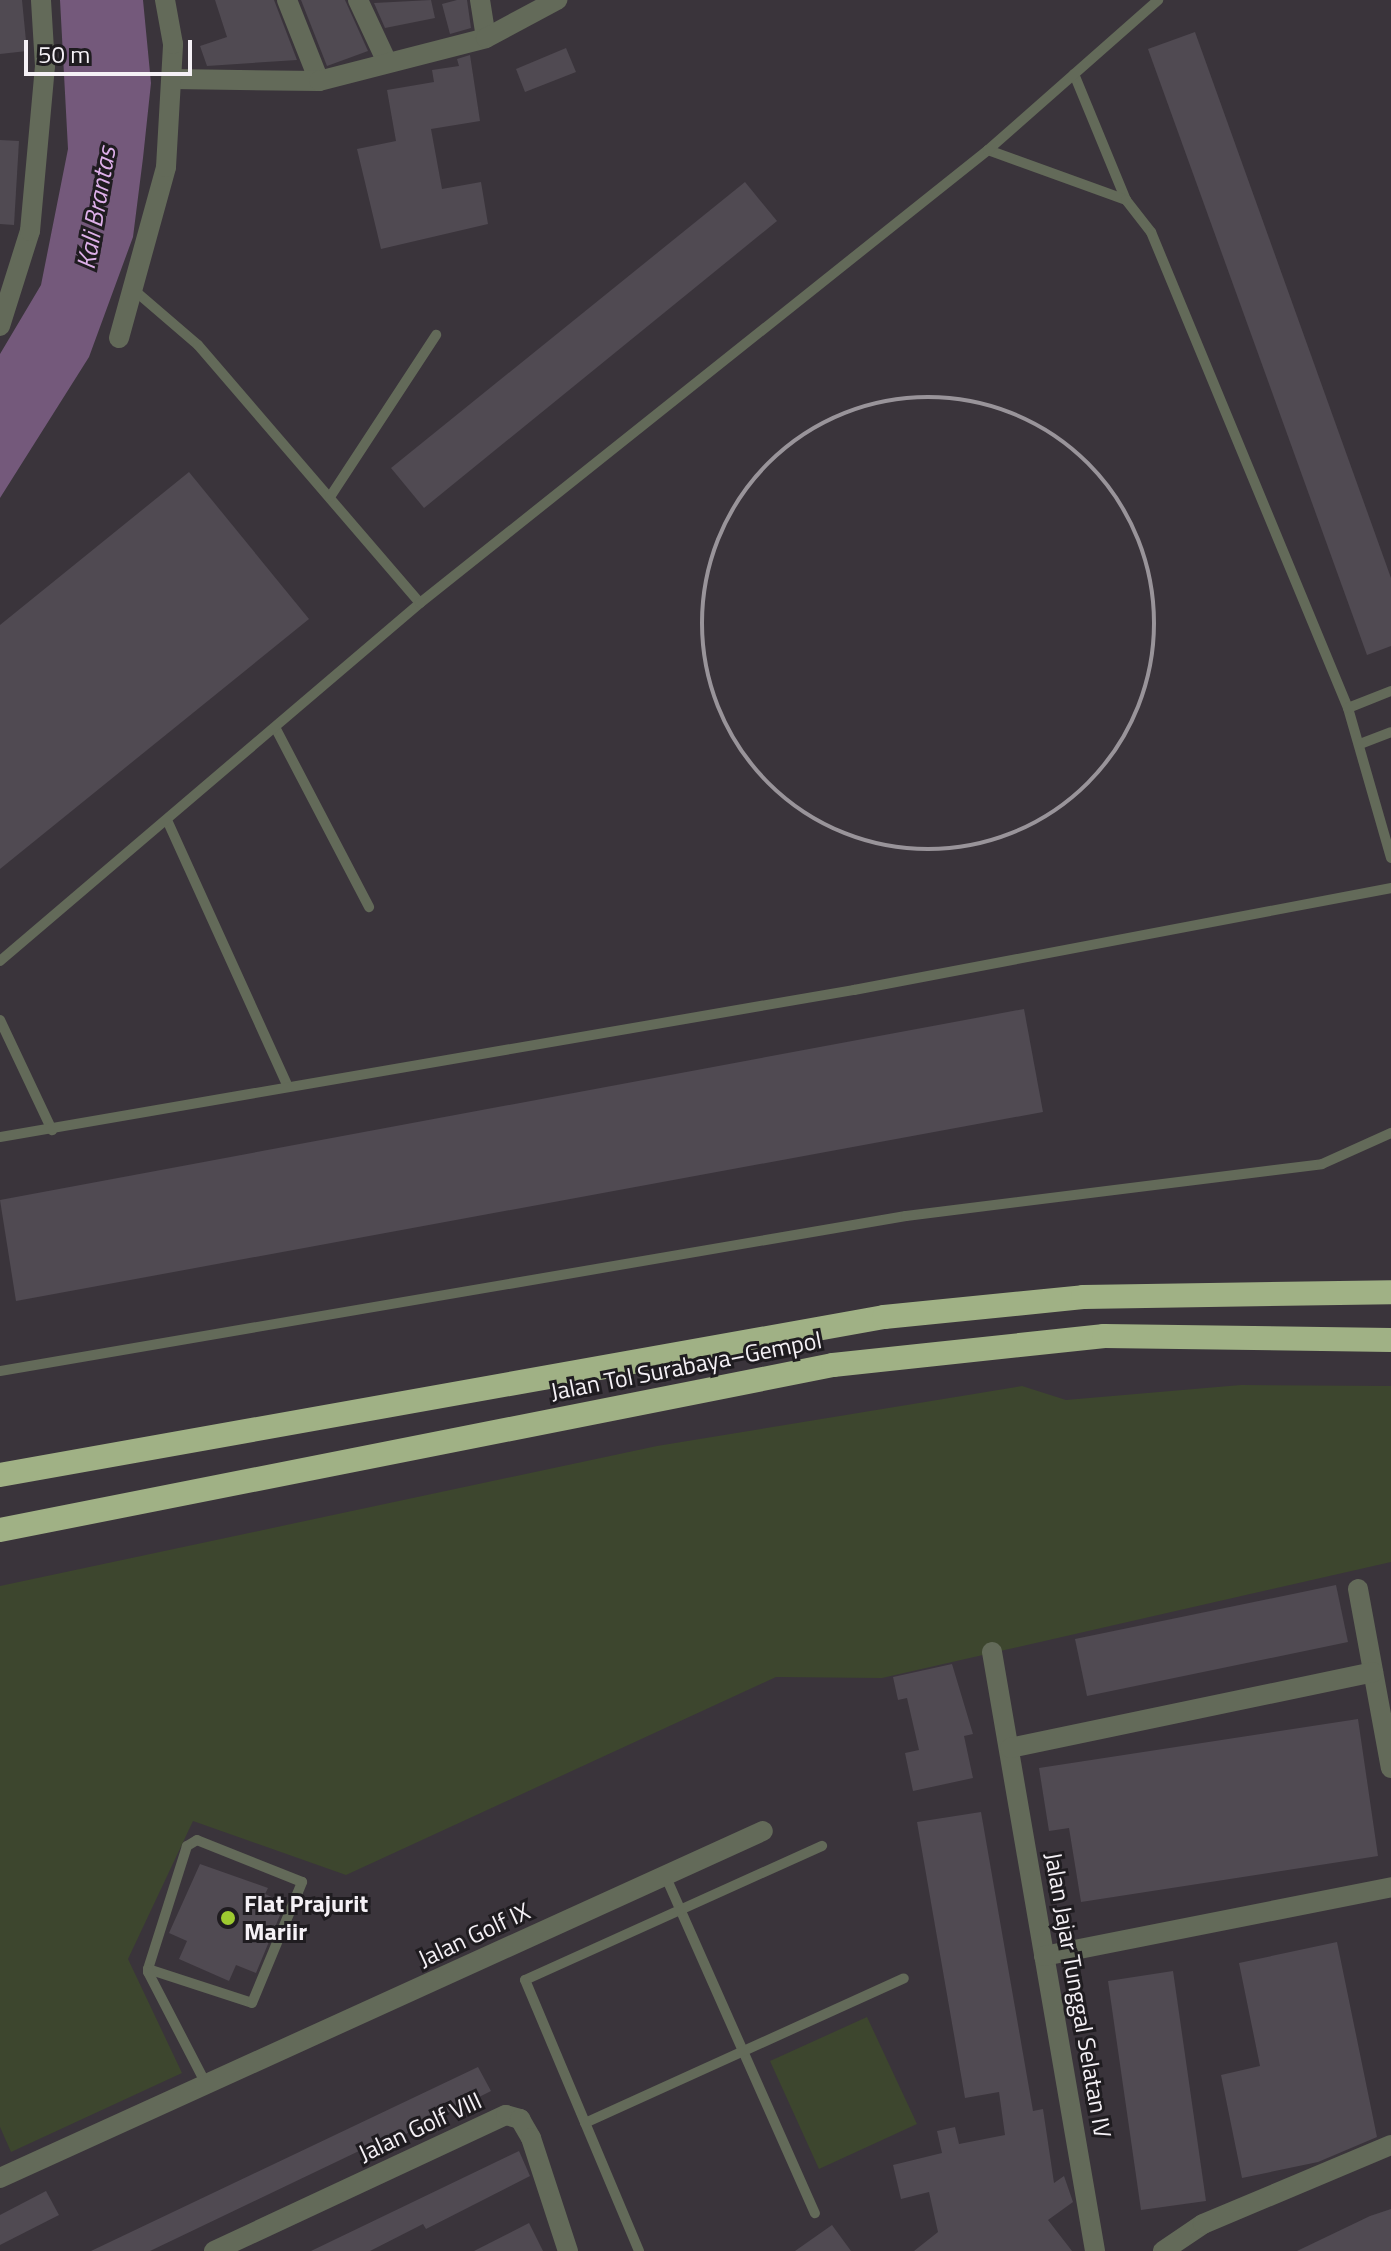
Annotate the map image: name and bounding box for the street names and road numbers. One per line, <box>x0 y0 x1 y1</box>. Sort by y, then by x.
street label: Jalan Tol Surabaya–Gempol <box>548 1326 824 1406</box>
street label: Jalan Jajar Tunggal Selatan IV <box>1039 1850 1117 2140</box>
street label: Jalan Golf IX <box>413 1897 535 1973</box>
street label: Jalan Golf VIII <box>354 2086 486 2168</box>

